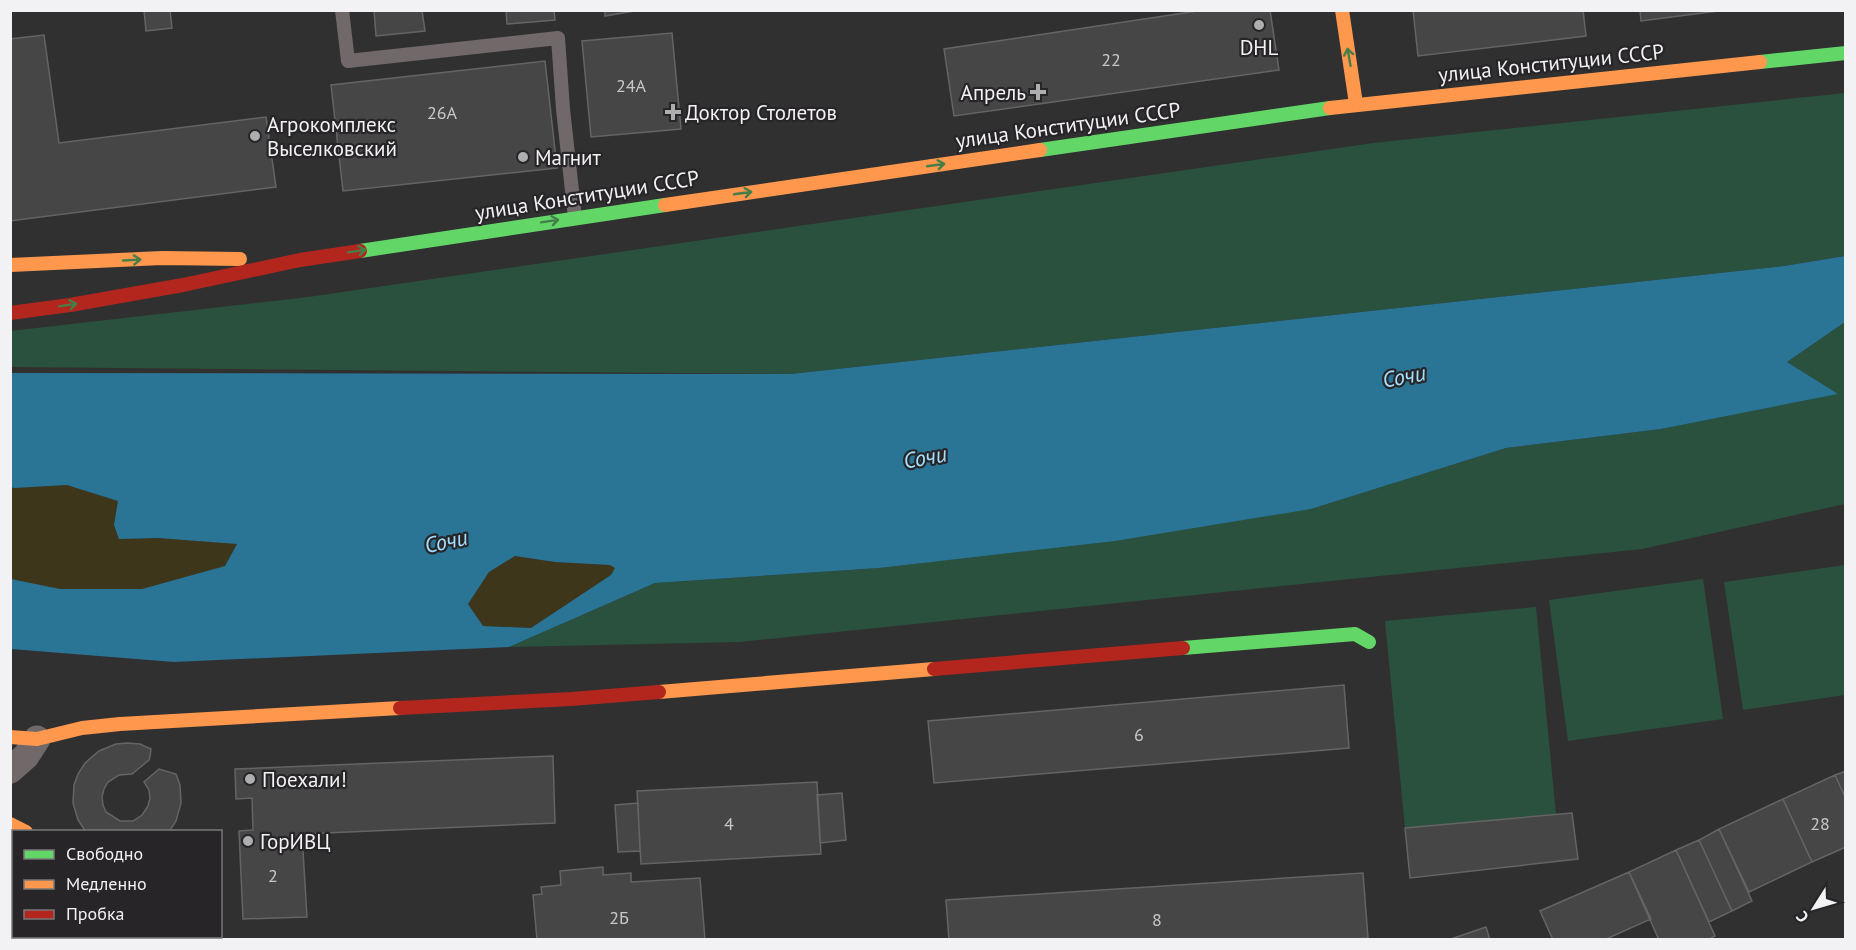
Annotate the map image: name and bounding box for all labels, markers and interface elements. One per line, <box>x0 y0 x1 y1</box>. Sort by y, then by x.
marker: DHL <box>1252 18 1266 32</box>
place label: DHL <box>1240 34 1278 61</box>
street label: улица Конституции СССР <box>1437 38 1665 88</box>
house number: 22 <box>1101 48 1121 71</box>
one-way arrow <box>1344 48 1355 68</box>
house number: 24А <box>616 74 647 97</box>
place label: Апрель <box>961 79 1026 106</box>
marker: Апрель <box>1031 85 1045 99</box>
street label: улица Конституции СССР <box>954 96 1182 154</box>
place label: Доктор Столетов <box>685 99 837 126</box>
house number: 26А <box>427 101 458 124</box>
marker: Доктор Столетов <box>666 105 680 119</box>
place label: Агрокомплекс Выселковский <box>267 111 397 162</box>
marker: Агрокомплекс Выселковский <box>248 129 262 143</box>
place label: Магнит <box>535 144 602 171</box>
marker: Магнит <box>516 150 530 164</box>
one-way arrow <box>926 160 945 171</box>
street label: улица Конституции СССР <box>473 164 701 226</box>
one-way arrow <box>733 188 752 199</box>
one-way arrow <box>540 216 559 227</box>
one-way arrow <box>347 246 367 257</box>
one-way arrow <box>121 254 141 265</box>
one-way arrow <box>58 299 78 310</box>
water label: Сочи <box>1380 358 1428 394</box>
water label: Сочи <box>901 439 949 475</box>
water label: Сочи <box>422 523 470 559</box>
house number: 6 <box>1134 723 1144 746</box>
place label: Поехали! <box>262 766 347 793</box>
marker: Поехали! <box>243 772 257 786</box>
house number: 4 <box>724 812 734 835</box>
house number: 28 <box>1810 812 1830 835</box>
place label: ГорИВЦ <box>260 828 331 855</box>
legend <box>12 830 222 938</box>
marker: ГорИВЦ <box>241 834 255 848</box>
text: Свободно <box>66 842 143 865</box>
house number: 2 <box>268 864 278 887</box>
text: Медленно <box>66 872 147 895</box>
north arrow <box>1784 878 1844 938</box>
text: Пробка <box>66 902 124 925</box>
house number: 2Б <box>609 906 629 929</box>
text: С <box>1791 907 1813 927</box>
house number: 8 <box>1152 908 1162 931</box>

